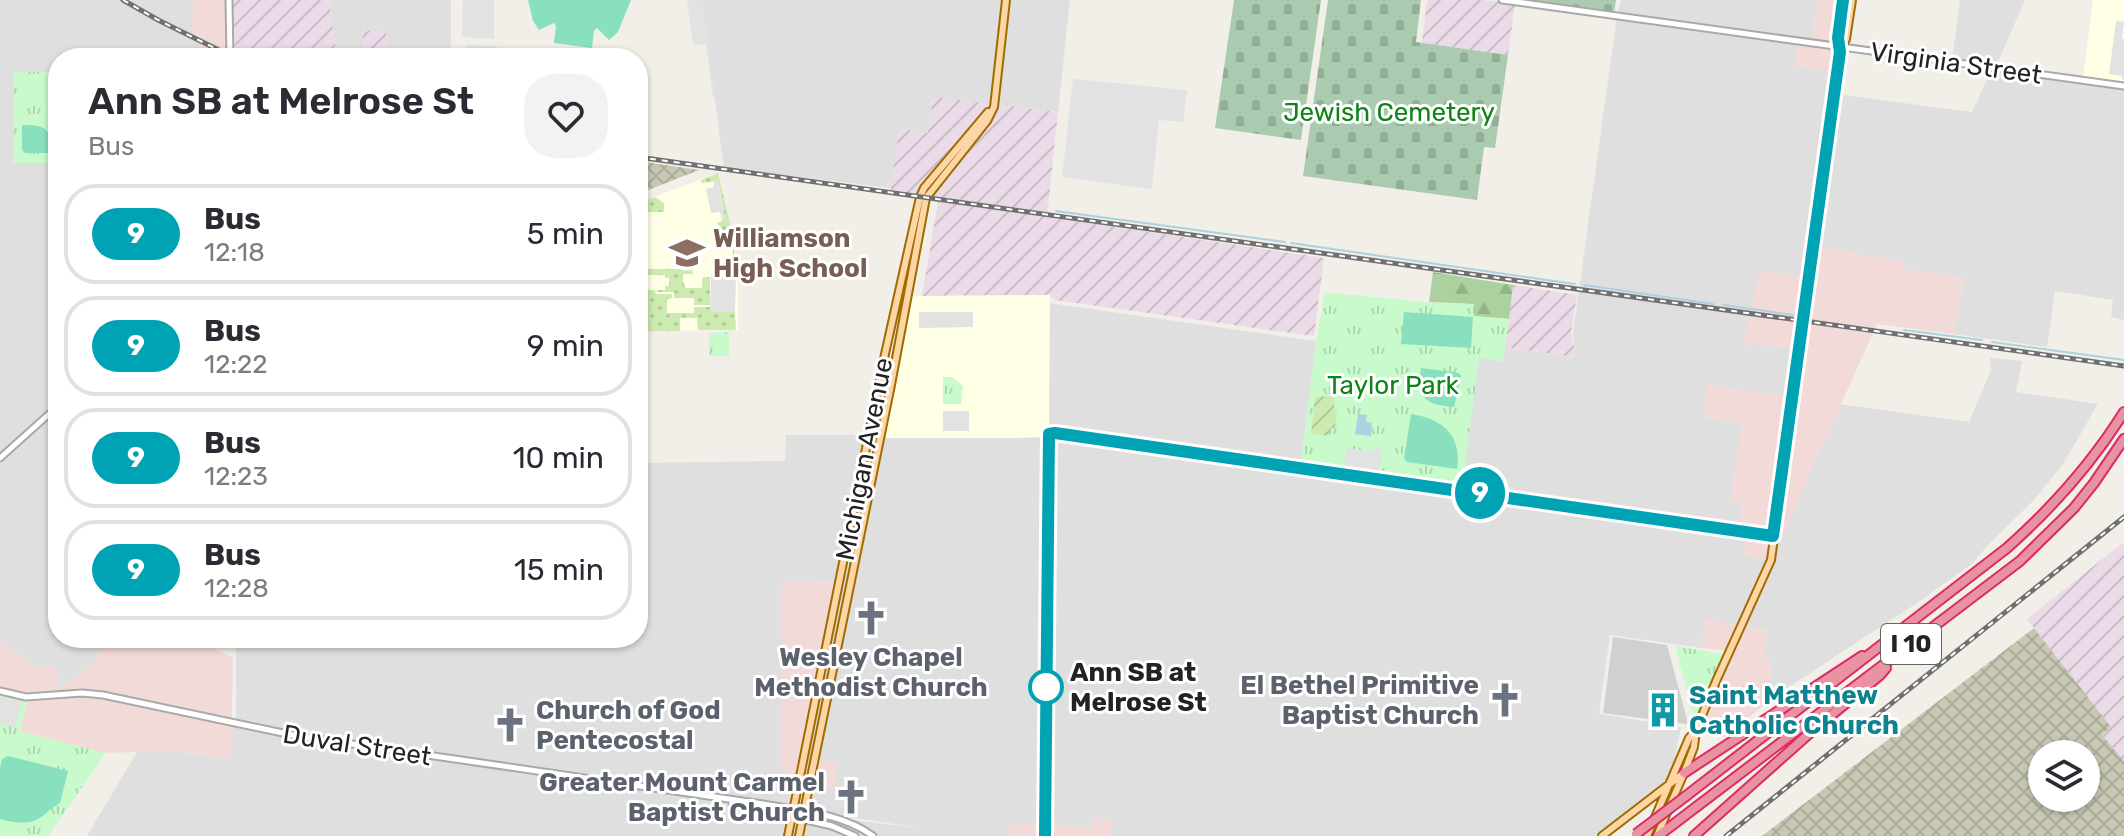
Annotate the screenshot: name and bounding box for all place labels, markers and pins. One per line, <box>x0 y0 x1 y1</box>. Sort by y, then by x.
place label: Williamson High School <box>713 223 867 284</box>
school or university icon: Williamson High School <box>668 234 706 272</box>
church icon: Wesley Chapel Methodist Church <box>852 599 890 637</box>
place label: Wesley Chapel Methodist Church <box>754 642 988 703</box>
place label: Ann SB at Melrose St <box>1070 657 1207 718</box>
marker: Ann SB at Melrose St <box>1029 670 1063 704</box>
place label: El Bethel Primitive Baptist Church <box>1240 670 1479 731</box>
place label: Saint Matthew Catholic Church <box>1689 680 1899 741</box>
church icon: El Bethel Primitive Baptist Church <box>1486 681 1524 719</box>
building icon: Saint Matthew Catholic Church <box>1644 691 1682 729</box>
place label: Church of God Pentecostal <box>536 695 721 756</box>
church icon: Church of God Pentecostal <box>491 706 529 744</box>
place label: Greater Mount Carmel Baptist Church <box>539 767 825 828</box>
church icon: Greater Mount Carmel Baptist Church <box>832 778 870 816</box>

